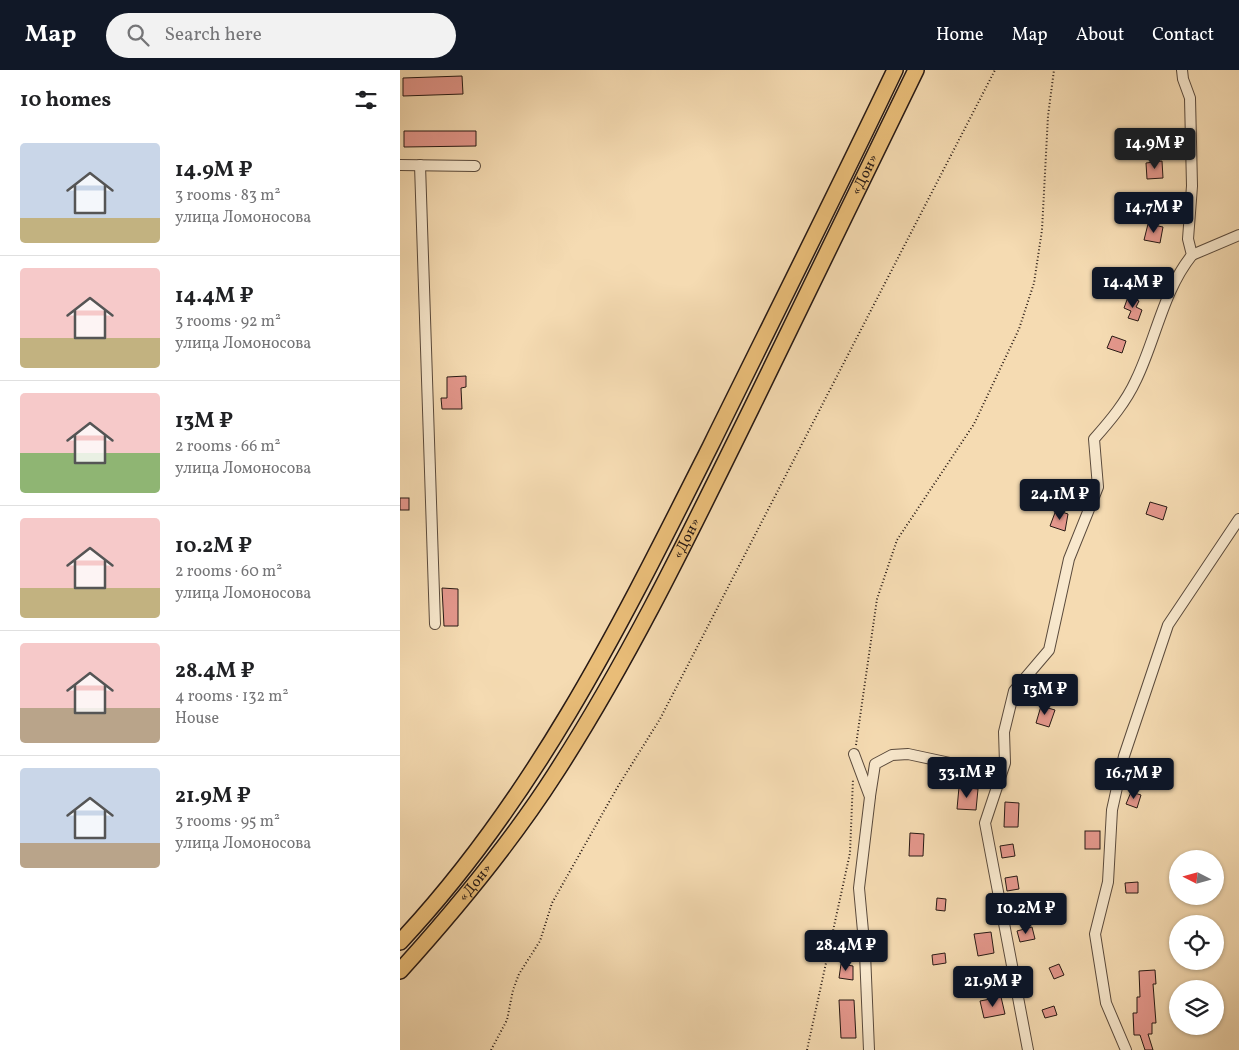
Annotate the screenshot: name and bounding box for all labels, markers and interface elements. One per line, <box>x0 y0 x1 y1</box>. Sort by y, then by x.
search box <box>106 13 456 58</box>
text: Map <box>25 18 76 52</box>
icon: search <box>124 21 152 49</box>
text: Search here <box>164 22 262 48</box>
text: Home <box>936 23 984 48</box>
text: Map <box>1012 23 1048 48</box>
text: About <box>1076 23 1124 48</box>
text: Contact <box>1152 23 1214 48</box>
text: 10 homes <box>20 86 111 115</box>
icon: filters <box>352 86 380 114</box>
pin: 14.9M ₽ <box>1109 128 1201 170</box>
text: 14.9M ₽ <box>1125 133 1185 155</box>
street label: «Дон» <box>846 151 884 199</box>
text: 14.9M ₽ <box>175 156 253 185</box>
icon: home <box>60 163 120 223</box>
text: 3 rooms · 83 m² <box>175 185 280 207</box>
pin: 14.7M ₽ <box>1108 191 1200 234</box>
text: 14.7M ₽ <box>1125 197 1183 219</box>
text: улица Ломоносова <box>175 207 311 229</box>
pin: 14.4M ₽ <box>1087 266 1179 309</box>
text: 14.4M ₽ <box>1103 272 1163 294</box>
text: 14.4M ₽ <box>175 282 254 311</box>
icon: home <box>60 288 120 348</box>
text: 3 rooms · 92 m² <box>175 311 281 333</box>
text: улица Ломоносова <box>175 333 311 355</box>
text: 13M ₽ <box>175 407 233 436</box>
icon: home <box>60 413 120 473</box>
text: 2 rooms · 66 m² <box>175 436 281 458</box>
text: улица Ломоносова <box>175 458 311 480</box>
pin: 24.1M ₽ <box>1014 478 1106 521</box>
text: 24.1M ₽ <box>1031 484 1089 506</box>
street label: «Дон» <box>668 514 706 563</box>
text: 10.2M ₽ <box>175 532 252 561</box>
icon: home <box>60 538 120 598</box>
text: 2 rooms · 60 m² <box>175 561 282 583</box>
text: улица Ломоносова <box>175 583 311 605</box>
text: 28.4M ₽ <box>175 657 255 686</box>
icon: home <box>60 663 120 723</box>
pin: 13M ₽ <box>1010 674 1080 716</box>
text: 13M ₽ <box>1023 679 1067 701</box>
text: 4 rooms · 132 m² <box>175 686 288 708</box>
text: House <box>175 708 219 730</box>
pin: 33.1M ₽ <box>921 756 1013 799</box>
pin: 16.7M ₽ <box>1088 758 1180 800</box>
text: 33.1M ₽ <box>939 762 995 784</box>
text: 16.7M ₽ <box>1106 763 1162 785</box>
text: 21.9M ₽ <box>175 782 251 811</box>
icon: home <box>60 788 120 848</box>
text: 3 rooms · 95 m² <box>175 811 280 833</box>
text: улица Ломоносова <box>175 833 311 855</box>
north arrow <box>1169 850 1224 905</box>
map controls <box>1169 850 1224 1035</box>
street label: «Дон» <box>454 860 497 907</box>
pin: 10.2M ₽ <box>980 892 1072 935</box>
text: 10.2M ₽ <box>997 898 1055 920</box>
button: locate <box>1169 915 1224 970</box>
pin: 28.4M ₽ <box>800 930 892 972</box>
text: 28.4M ₽ <box>816 935 876 957</box>
pin: 21.9M ₽ <box>947 966 1039 1008</box>
text: 21.9M ₽ <box>964 971 1022 993</box>
button: layers <box>1169 980 1224 1035</box>

